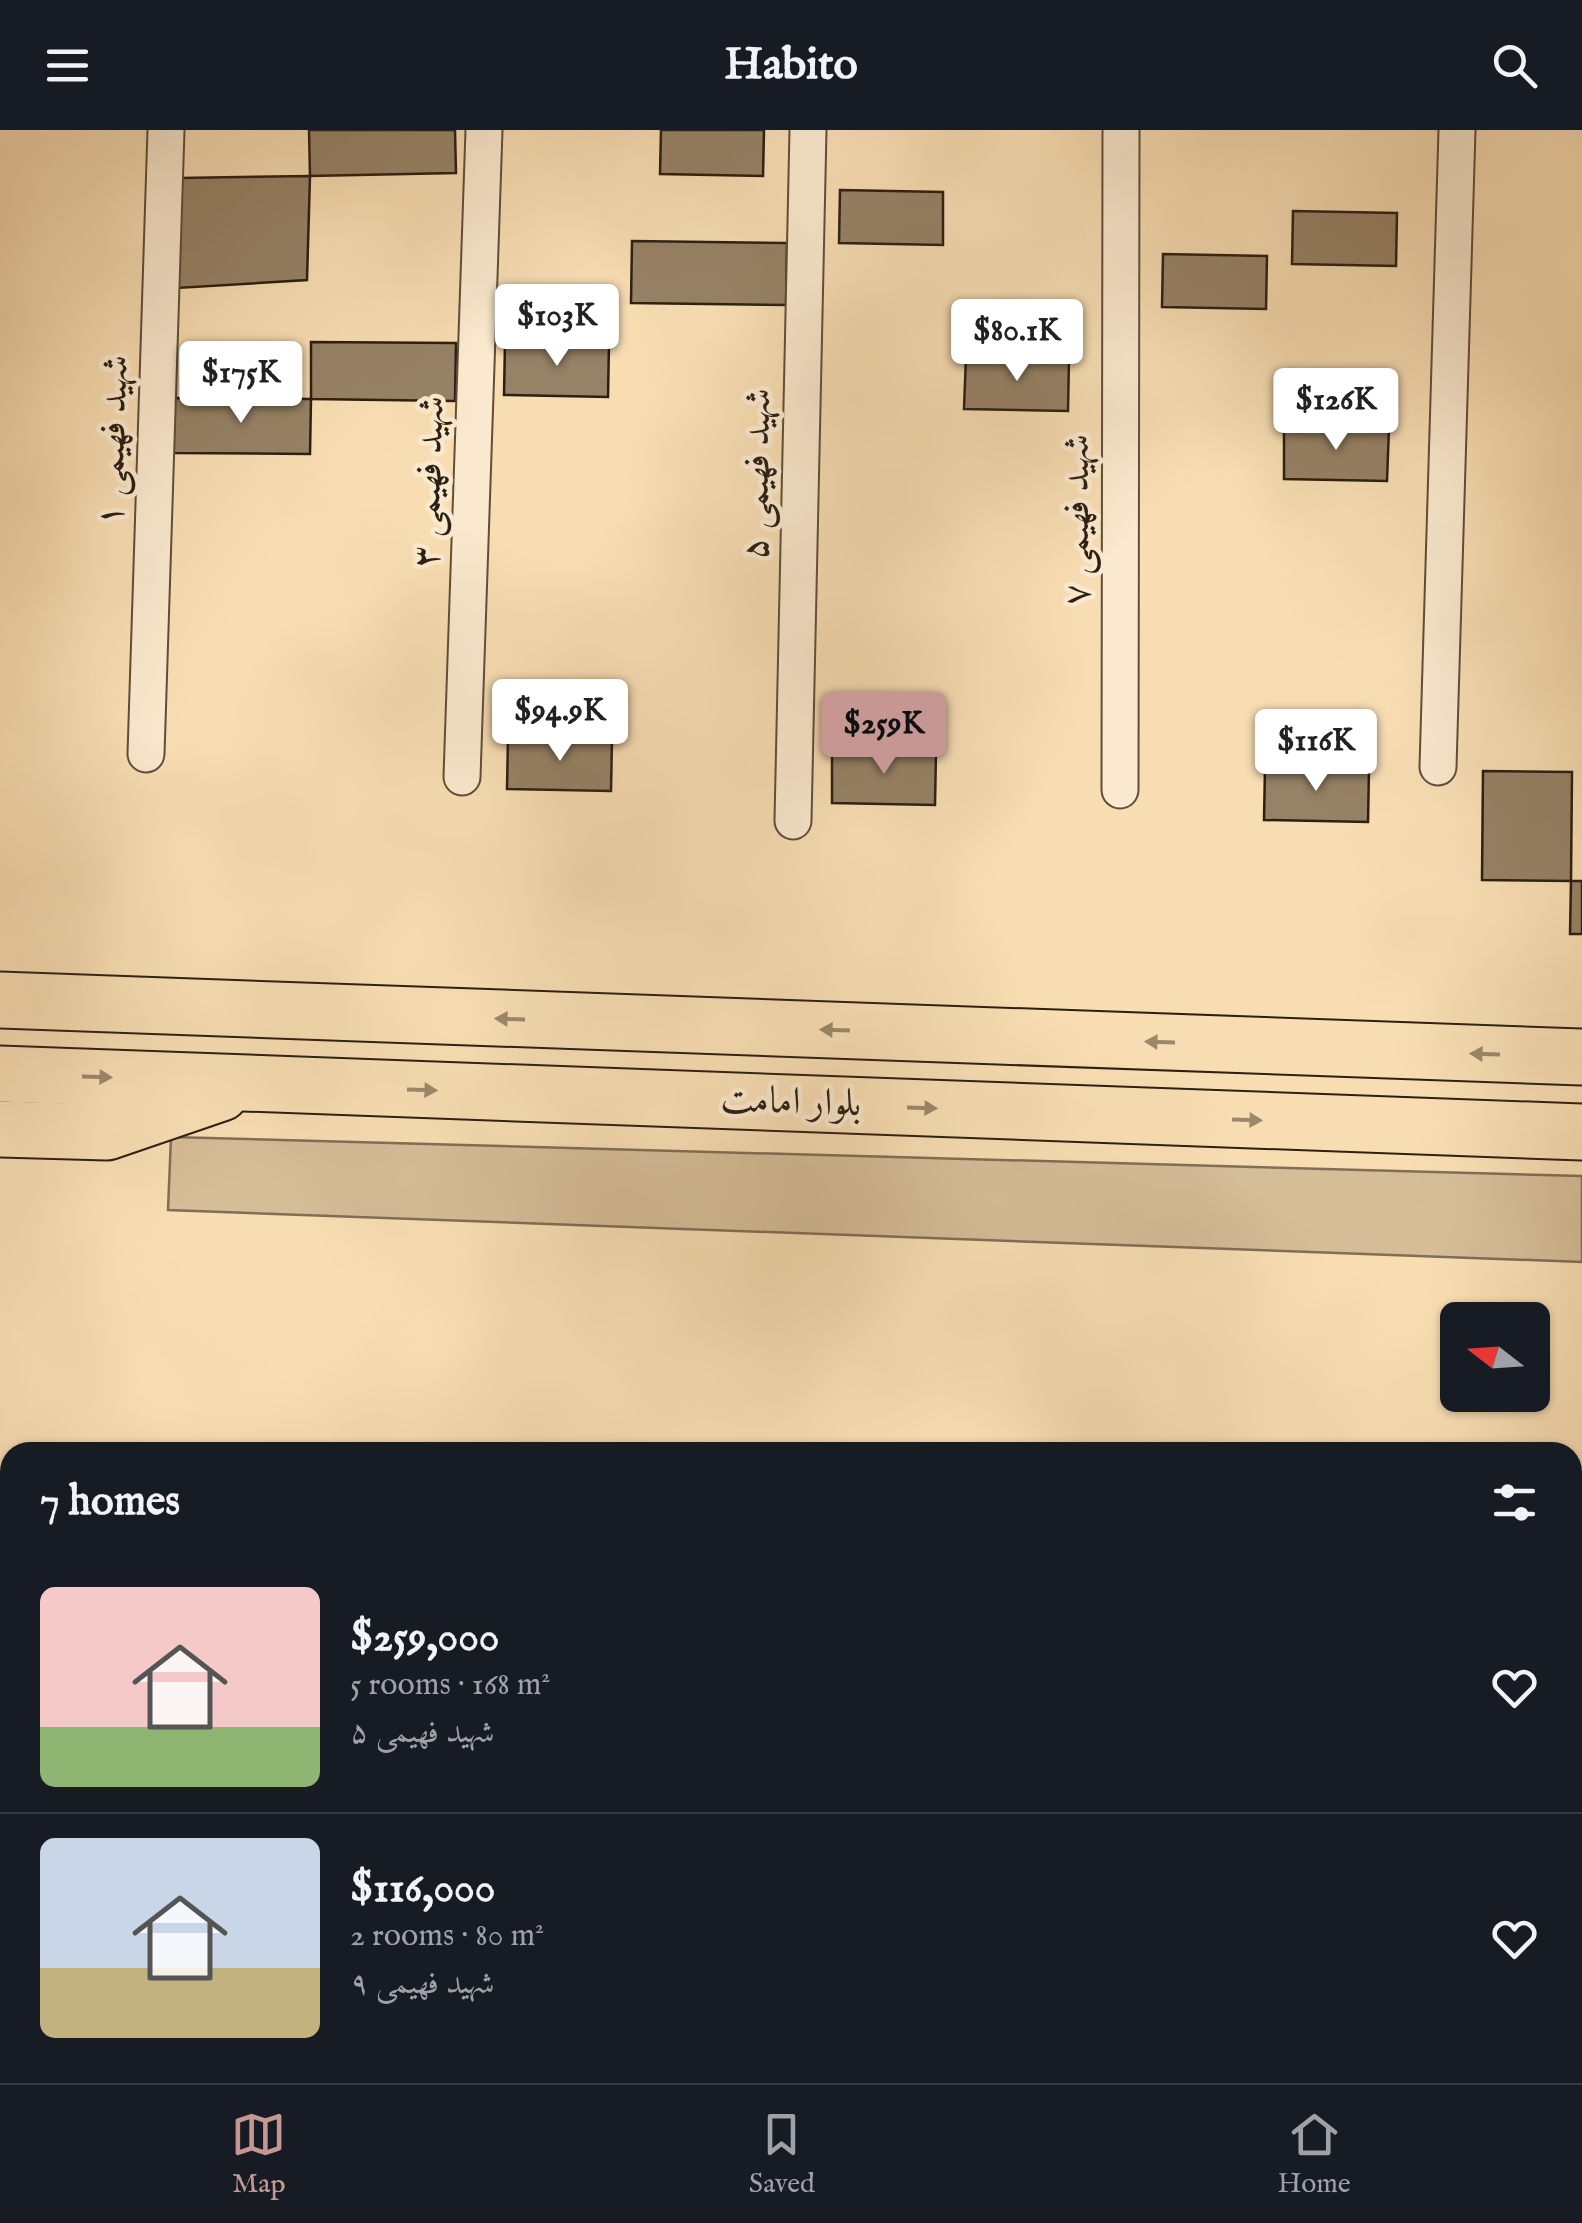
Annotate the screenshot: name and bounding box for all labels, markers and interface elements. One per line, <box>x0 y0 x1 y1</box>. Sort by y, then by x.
text: Habito <box>724 37 858 94</box>
icon: menu <box>40 38 95 93</box>
icon: search <box>1487 38 1542 93</box>
pin: $103K <box>487 284 627 369</box>
text: $103K <box>517 296 597 337</box>
pin: $80.1K <box>936 299 1098 384</box>
text: $80.1K <box>973 311 1061 352</box>
pin: $175K <box>171 341 311 426</box>
text: $175K <box>201 353 281 394</box>
street label: شهید فهیمی ۱ <box>87 354 141 528</box>
pin: $126K <box>1266 368 1406 453</box>
text: $126K <box>1295 380 1377 421</box>
street label: شهید فهیمی ۵ <box>733 388 783 560</box>
street label: شهید فهیمی ۳ <box>403 395 457 569</box>
street label: شهید فهیمی ۷ <box>1054 434 1102 606</box>
pin: $94.9K <box>479 679 641 764</box>
text: $94.9K <box>514 691 606 732</box>
pin: $259K <box>814 692 954 777</box>
text: $259K <box>843 704 925 745</box>
pin: $116K <box>1246 709 1386 794</box>
text: $116K <box>1277 721 1355 762</box>
one-way arrow <box>494 1010 526 1026</box>
one-way arrow <box>818 1022 850 1038</box>
one-way arrow <box>1143 1034 1175 1050</box>
one-way arrow <box>1468 1045 1500 1061</box>
one-way arrow <box>82 1070 114 1086</box>
street label: بلوار امامت <box>720 1077 862 1129</box>
one-way arrow <box>407 1082 439 1098</box>
one-way arrow <box>906 1100 938 1116</box>
one-way arrow <box>1231 1112 1263 1128</box>
north arrow <box>1440 1302 1550 1412</box>
map controls <box>1440 1302 1550 1412</box>
icon: filters <box>1487 1475 1542 1530</box>
text: 7 homes <box>40 1476 180 1529</box>
text: $259,000 <box>350 1612 499 1665</box>
icon: home <box>120 1627 240 1747</box>
icon: heart <box>1487 1660 1542 1715</box>
text: 5 rooms · 168 m² <box>350 1665 550 1706</box>
text: شهید فهیمی ۵ <box>350 1713 495 1754</box>
text: $116,000 <box>350 1863 495 1916</box>
icon: home <box>120 1878 240 1998</box>
icon: heart <box>1487 1911 1542 1966</box>
text: 2 rooms · 80 m² <box>350 1916 544 1957</box>
text: شهید فهیمی ۹ <box>350 1964 495 2005</box>
tab: Map <box>231 2107 286 2202</box>
tab: Saved <box>749 2107 815 2202</box>
tab: Home <box>1278 2107 1351 2202</box>

